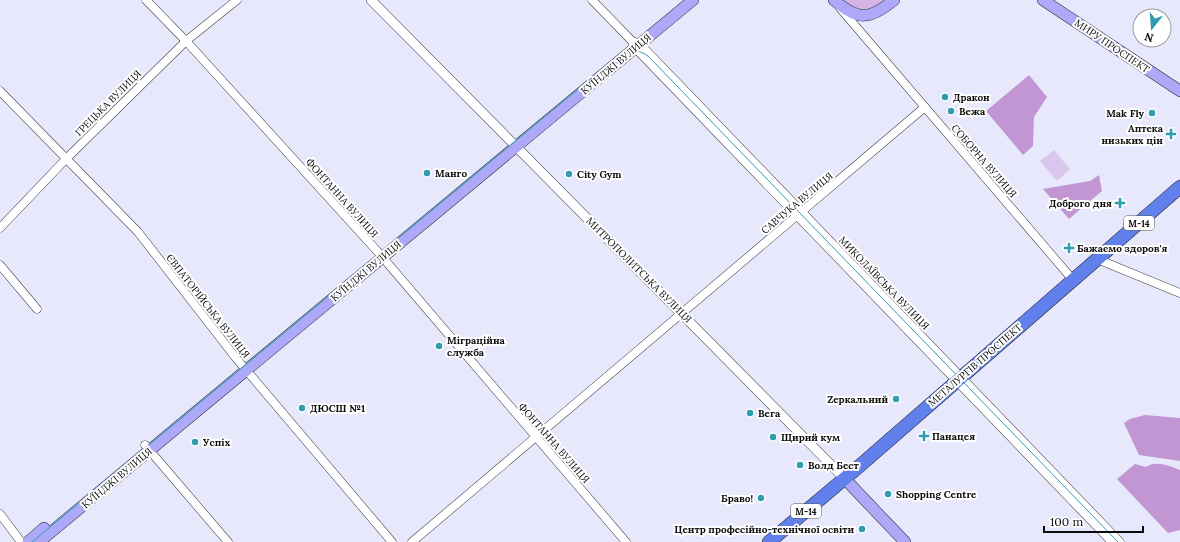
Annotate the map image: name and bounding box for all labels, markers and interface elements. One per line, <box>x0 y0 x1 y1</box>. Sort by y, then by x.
north arrow <box>1132 8 1172 48</box>
street label: МИРУ ПРОСПЕКТ <box>1072 16 1152 76</box>
text: N <box>1142 29 1155 46</box>
street label: КУЇНДЖІ ВУЛИЦЯ <box>578 31 654 97</box>
street label: ГРЕЦЬКА ВУЛИЦЯ <box>72 67 144 139</box>
place label: Дракон <box>953 91 990 104</box>
marker: Дракон <box>940 92 950 102</box>
place label: Вежа <box>959 105 986 118</box>
marker: Вежа <box>946 106 956 116</box>
place label: Mak Fly <box>1106 107 1144 120</box>
marker: Mak Fly <box>1147 108 1157 118</box>
street label: СОБОРНА ВУЛИЦЯ <box>949 122 1020 201</box>
place label: Аптека низьких цін <box>1101 122 1164 147</box>
marker: Аптека низьких цін <box>1166 129 1176 139</box>
street label: ФОНТАННА ВУЛИЦЯ <box>303 156 381 241</box>
place label: Манго <box>435 167 468 180</box>
marker: Манго <box>422 168 432 178</box>
place label: City Gym <box>577 168 622 181</box>
marker: City Gym <box>564 169 574 179</box>
street label: САВЧУКА ВУЛИЦЯ <box>758 169 836 237</box>
place label: Доброго дня <box>1049 197 1112 210</box>
marker: Доброго дня <box>1115 198 1125 208</box>
street label: МИТРОПОЛИТСЬКА ВУЛИЦЯ <box>583 214 695 326</box>
road number: М-14 <box>1124 216 1154 230</box>
street label: МИКОЛАЇВСЬКА ВУЛИЦЯ <box>836 234 932 333</box>
street label: КУЇНДЖІ ВУЛИЦЯ <box>328 238 404 304</box>
place label: Бажаємо здоров'я <box>1077 242 1167 255</box>
marker: Бажаємо здоров'я <box>1064 243 1074 253</box>
street label: ЄВПАТОРІЙСЬКА ВУЛИЦЯ <box>163 251 253 361</box>
street label: МЕТАЛУРГІВ ПРОСПЕКТ <box>925 320 1025 409</box>
place label: Міграційна служба <box>447 334 506 359</box>
marker: Міграційна служба <box>434 341 444 351</box>
place label: Zеркальний <box>827 393 888 406</box>
marker: Zеркальний <box>891 394 901 404</box>
street label: ФОНТАННА ВУЛИЦЯ <box>516 400 593 486</box>
place label: ДЮСШ №1 <box>310 402 365 415</box>
marker: ДЮСШ №1 <box>297 403 307 413</box>
place label: Вега <box>758 407 781 420</box>
marker: Вега <box>745 408 755 418</box>
place label: Панацея <box>932 430 975 443</box>
place label: Щирий кум <box>781 431 840 444</box>
marker: Панацея <box>919 431 929 441</box>
marker: Щирий кум <box>768 432 778 442</box>
place label: Успіх <box>203 436 231 449</box>
marker: Успіх <box>190 437 200 447</box>
street label: КУЇНДЖІ ВУЛИЦЯ <box>79 445 155 511</box>
place label: Волд Бест <box>808 459 859 472</box>
marker: Волд Бест <box>795 460 805 470</box>
place label: Shopping Centre <box>896 488 977 501</box>
marker: Shopping Centre <box>883 489 893 499</box>
place label: Браво! <box>721 492 753 505</box>
marker: Браво! <box>756 493 766 503</box>
road number: М-14 <box>791 504 821 518</box>
scale bar <box>1044 508 1143 534</box>
text: 100 m <box>1050 514 1083 529</box>
place label: Центр професійно-технічної освіти <box>674 523 854 536</box>
marker: Центр професійно-технічної освіти <box>857 524 867 534</box>

